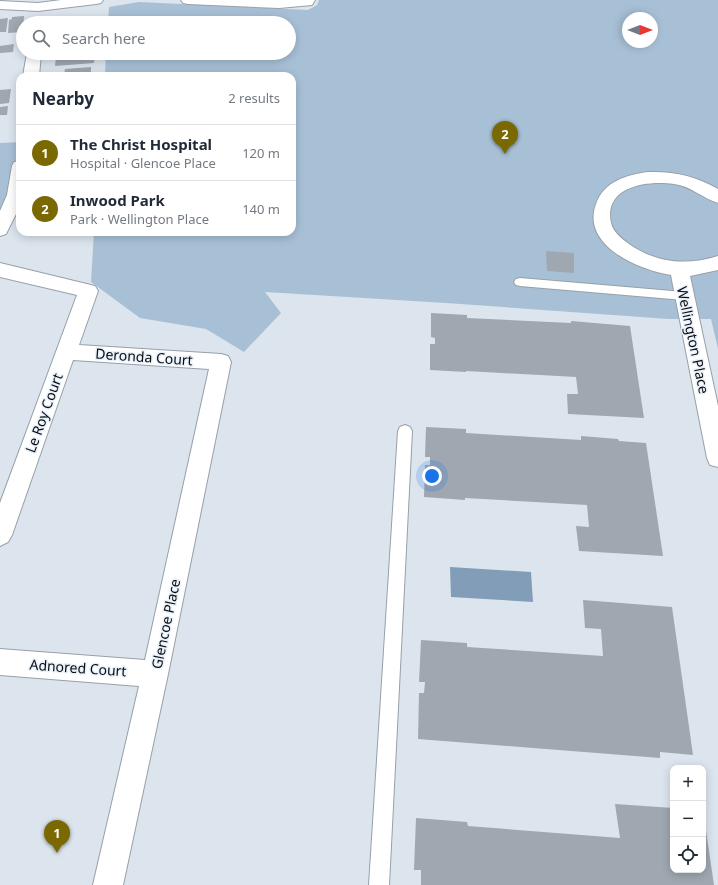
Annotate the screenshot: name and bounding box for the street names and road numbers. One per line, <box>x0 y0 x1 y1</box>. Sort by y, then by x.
street label: Wellington Place <box>673 285 714 395</box>
street label: Deronda Court <box>95 344 193 369</box>
street label: Le Roy Court <box>20 370 67 455</box>
street label: Glencoe Place <box>147 577 184 671</box>
street label: Adnored Court <box>29 655 127 680</box>

